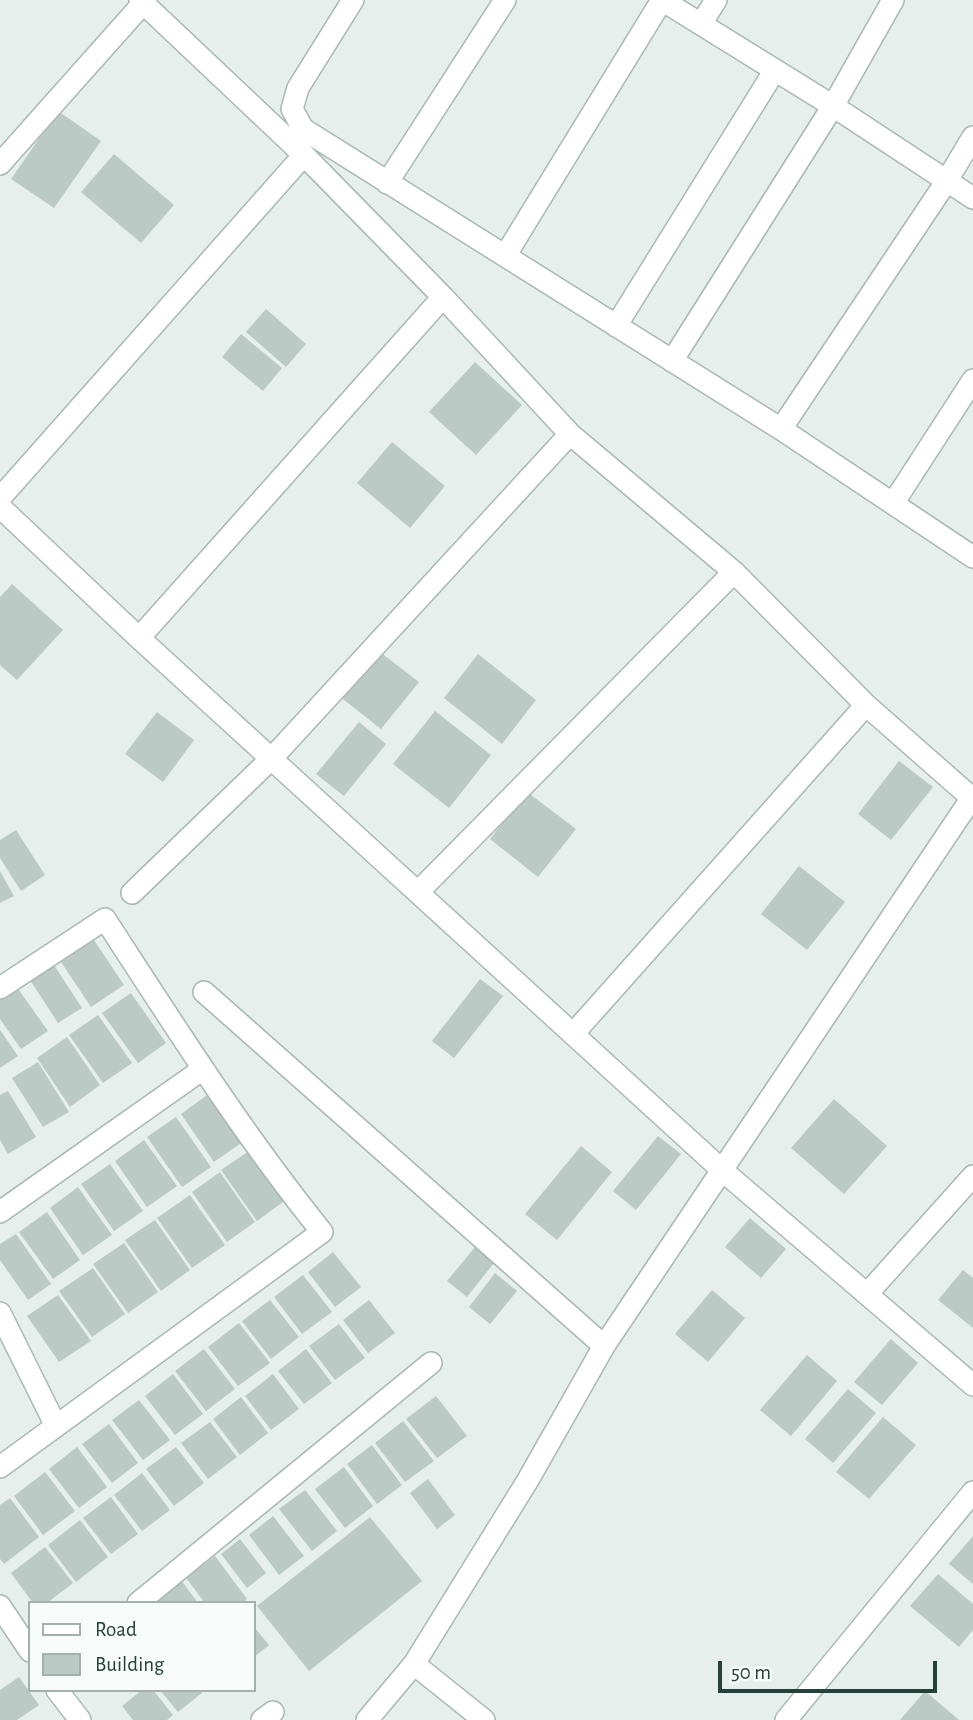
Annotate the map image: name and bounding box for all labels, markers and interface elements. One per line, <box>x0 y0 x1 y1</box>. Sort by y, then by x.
legend <box>28 1601 256 1692</box>
text: Road <box>95 1619 137 1640</box>
scale bar <box>721 1646 940 1690</box>
text: Building <box>95 1654 164 1675</box>
text: 50 m <box>731 1662 771 1683</box>

